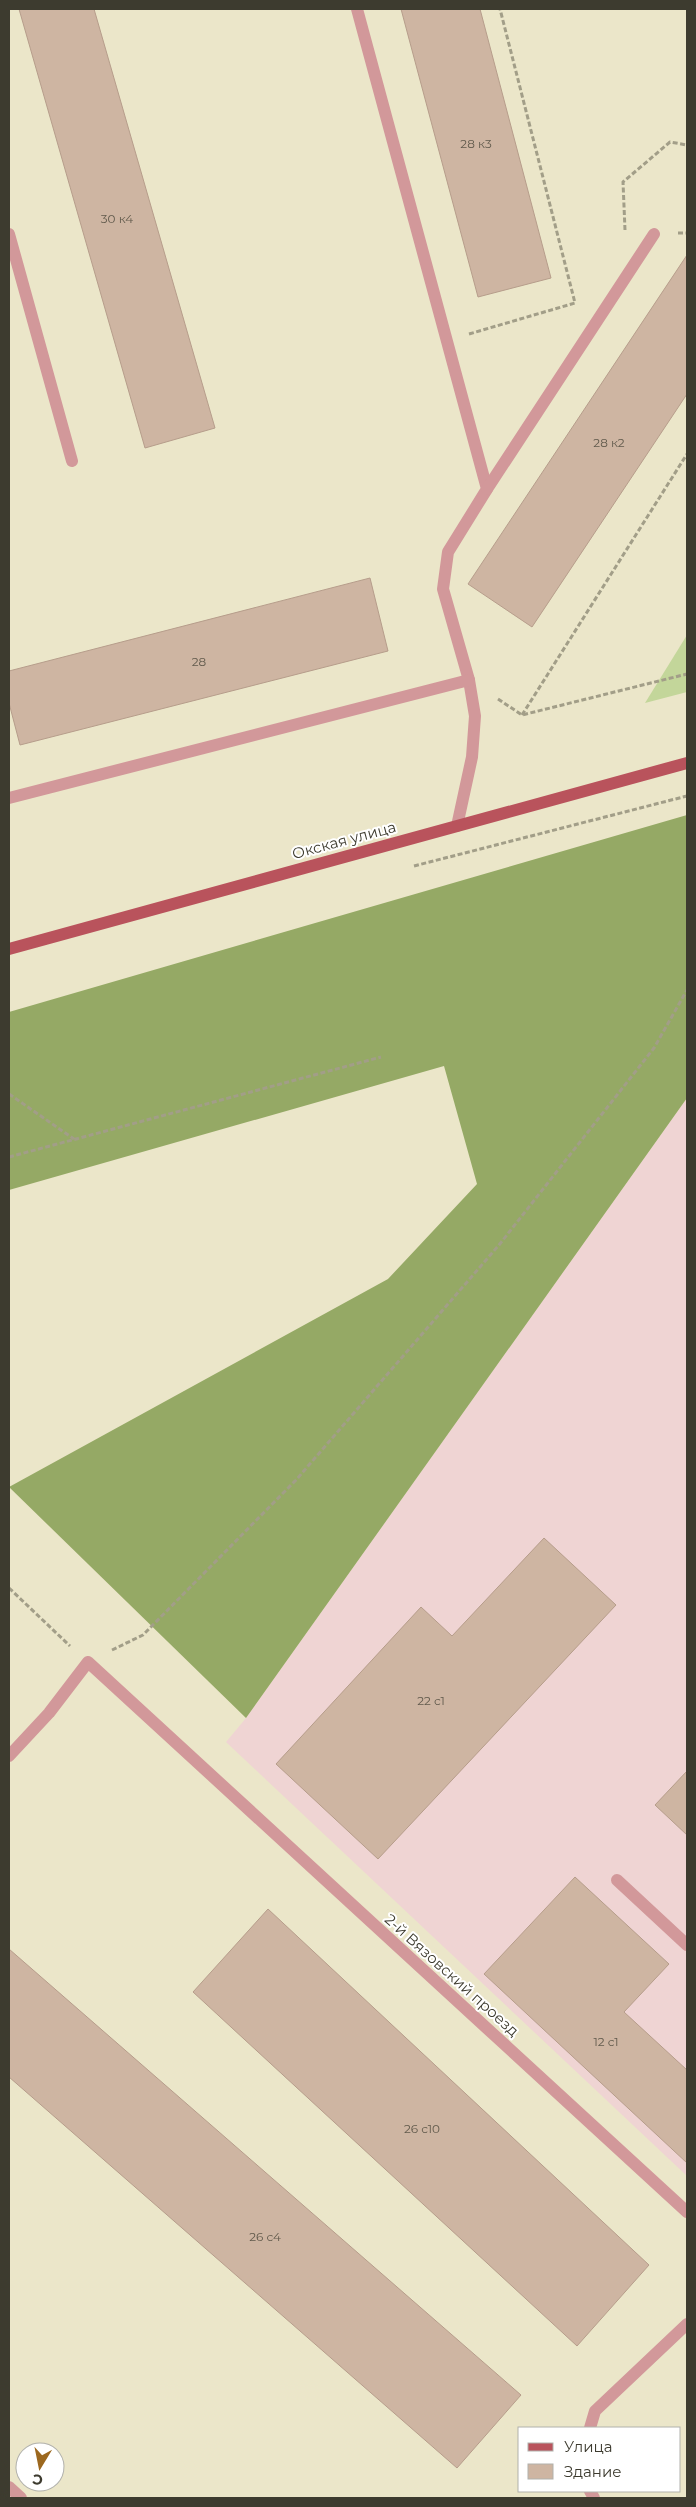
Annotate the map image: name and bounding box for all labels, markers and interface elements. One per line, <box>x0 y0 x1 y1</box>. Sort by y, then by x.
house number: 28 к3 <box>460 136 492 151</box>
house number: 30 к4 <box>101 211 133 226</box>
house number: 28 к2 <box>593 435 625 450</box>
house number: 28 <box>192 654 207 669</box>
street label: Окская улица <box>290 817 398 863</box>
house number: 22 с1 <box>417 1693 445 1708</box>
street label: 2-й Вязовский проезд <box>381 1910 523 2040</box>
house number: 12 с1 <box>593 2034 619 2049</box>
house number: 26 с10 <box>404 2121 440 2136</box>
house number: 26 с4 <box>249 2229 281 2244</box>
legend <box>518 2427 681 2492</box>
text: Улица <box>564 2437 612 2456</box>
north arrow <box>15 2442 65 2492</box>
text: Здание <box>564 2462 622 2481</box>
text: С <box>31 2470 44 2490</box>

